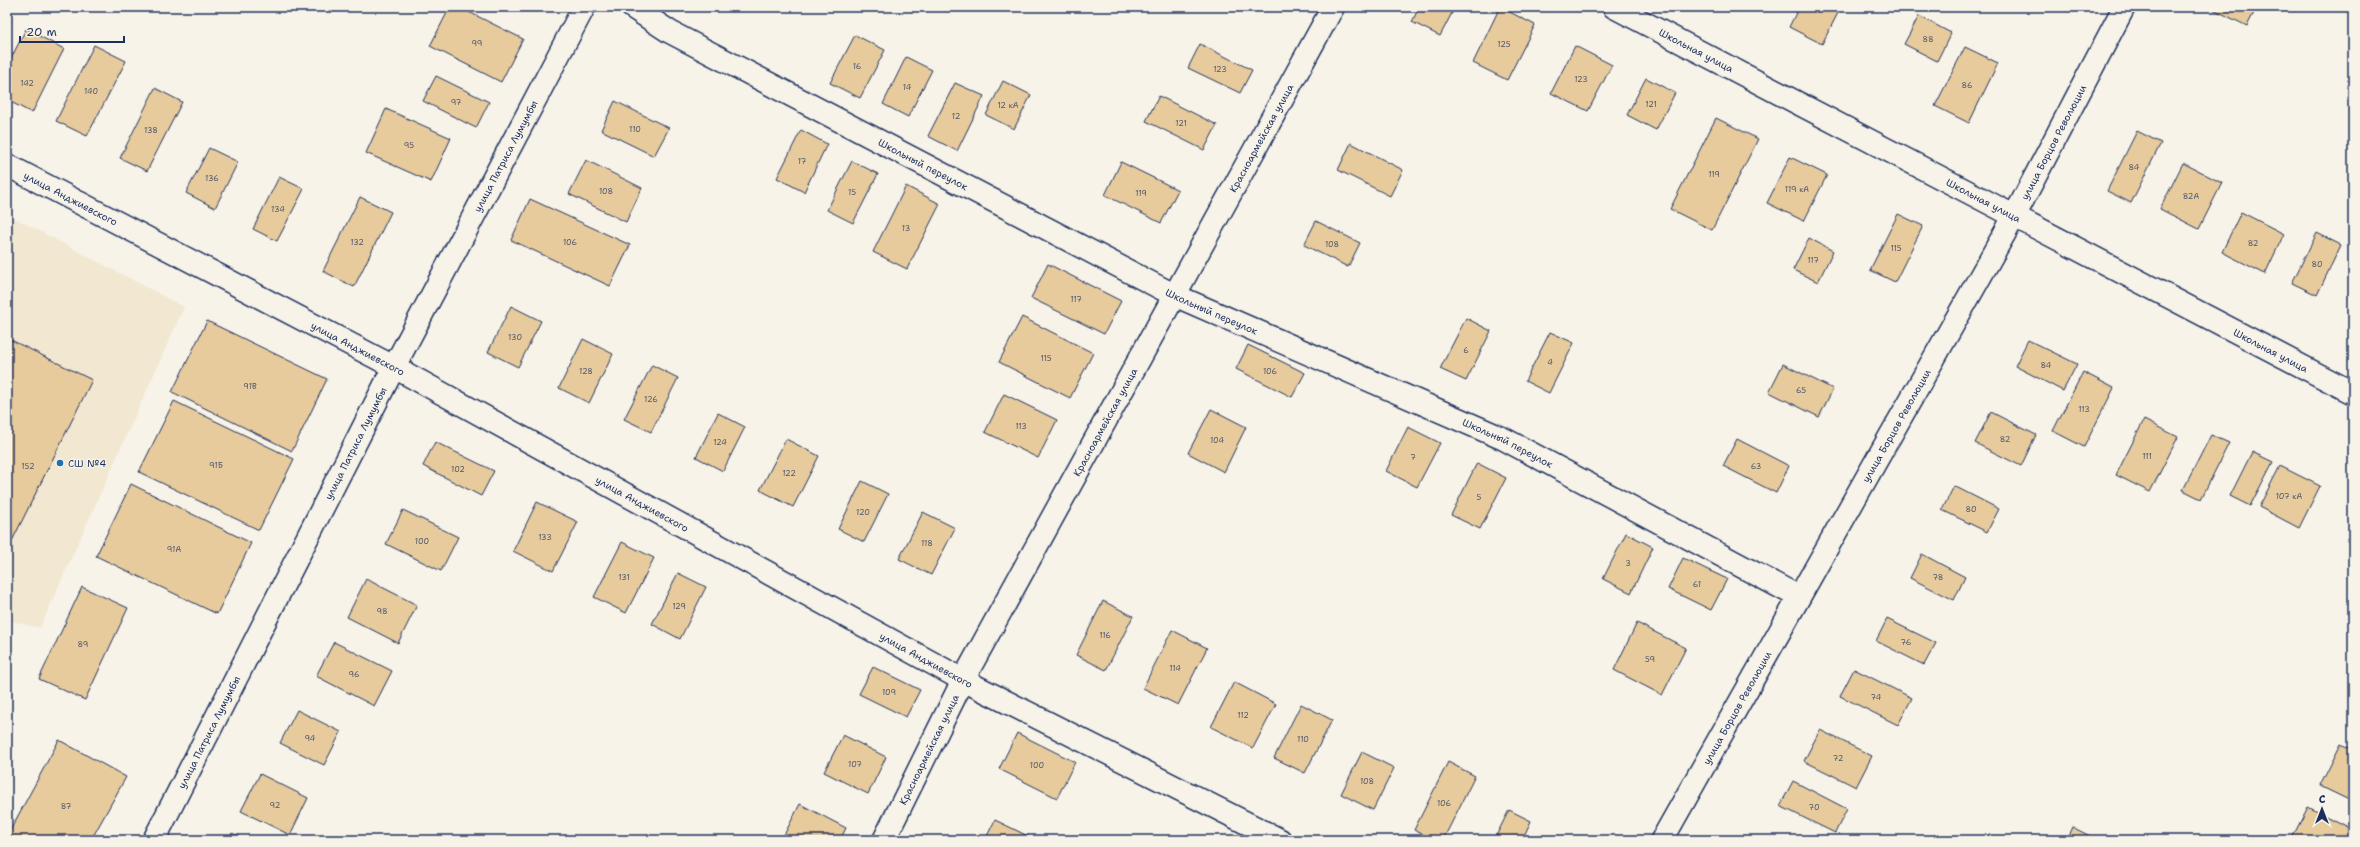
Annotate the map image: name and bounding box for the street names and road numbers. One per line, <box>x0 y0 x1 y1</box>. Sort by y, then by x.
street label: Школьная улица <box>1657 26 1736 76</box>
street label: Красноармейская улица <box>1226 81 1297 195</box>
street label: улица Борцов Революции <box>2018 82 2089 202</box>
street label: улица Патриса Лумумбы <box>471 98 541 214</box>
street label: Школьный переулок <box>876 136 971 194</box>
street label: улица Анджиевского <box>21 169 120 229</box>
street label: Школьная улица <box>1944 176 2024 226</box>
street label: Школьный переулок <box>1163 286 1260 338</box>
street label: улица Анджиевского <box>309 319 407 379</box>
street label: Школьная улица <box>2231 326 2311 376</box>
street label: Красноармейская улица <box>1070 365 1141 479</box>
street label: улица Борцов Революции <box>1859 366 1934 485</box>
street label: улица Патриса Лумумбы <box>322 385 390 502</box>
street label: Школьный переулок <box>1460 416 1556 471</box>
street label: улица Анджиевского <box>593 473 691 535</box>
street label: улица Анджиевского <box>877 629 975 691</box>
street label: улица Борцов Революции <box>1700 648 1775 767</box>
street label: улица Патриса Лумумбы <box>175 674 243 791</box>
street label: Красноармейская улица <box>896 692 962 807</box>

